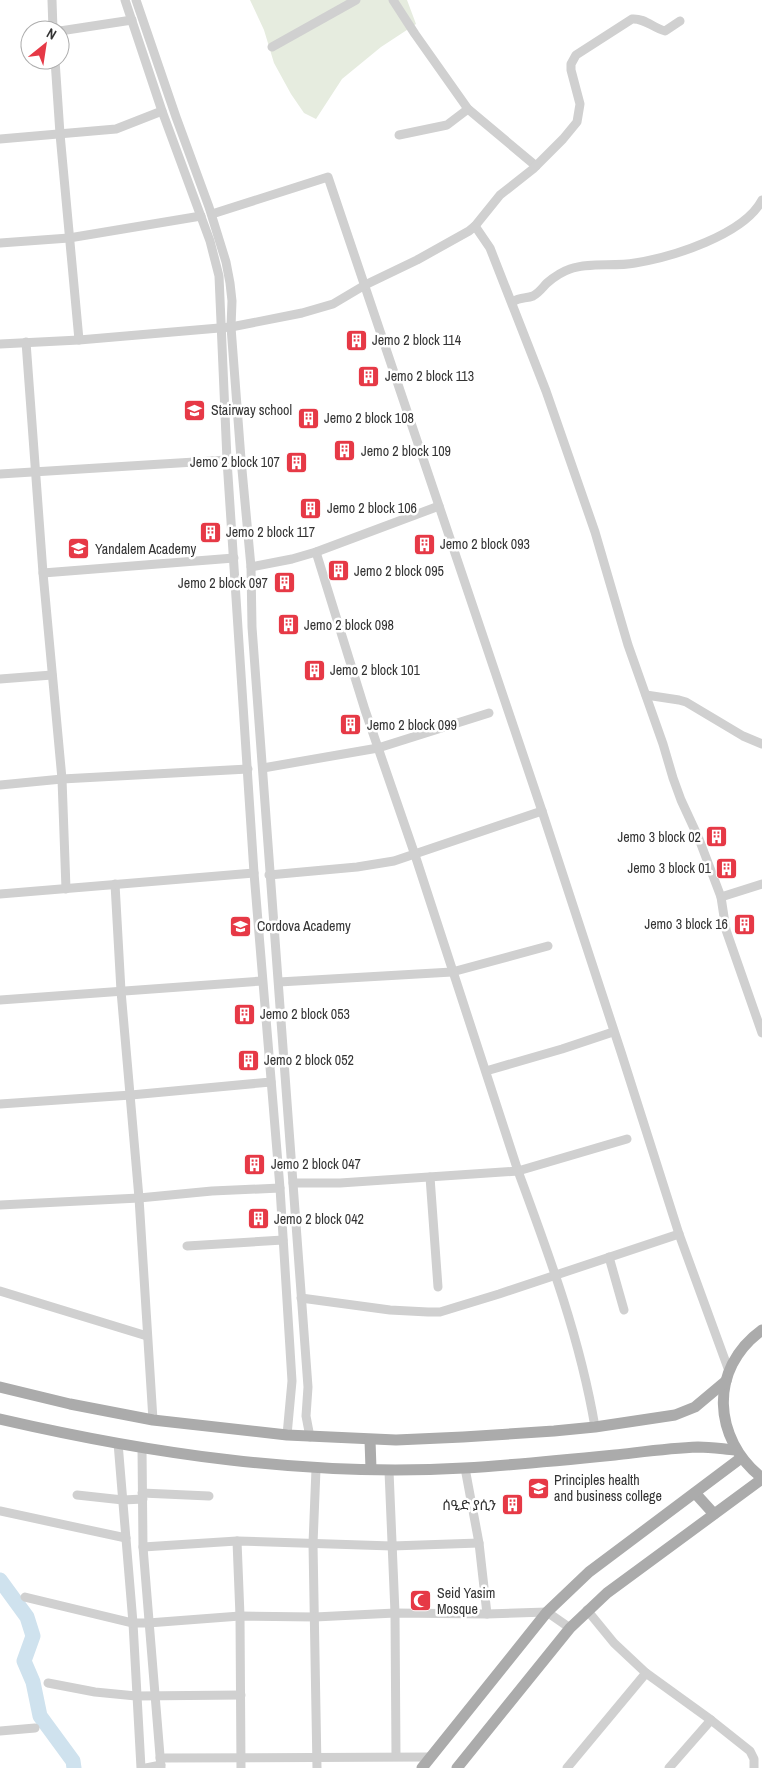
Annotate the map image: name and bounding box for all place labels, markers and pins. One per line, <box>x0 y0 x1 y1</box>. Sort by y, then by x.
building icon: Jemo 2 block 114 <box>344 328 368 352</box>
place label: Jemo 2 block 114 <box>372 331 462 349</box>
building icon: Jemo 2 block 113 <box>357 364 381 388</box>
place label: Jemo 2 block 113 <box>385 367 474 385</box>
school or university icon: Stairway school <box>183 398 207 422</box>
place label: Stairway school <box>211 401 292 419</box>
building icon: Jemo 2 block 108 <box>296 406 320 430</box>
place label: Jemo 2 block 108 <box>324 409 414 427</box>
building icon: Jemo 2 block 109 <box>333 439 357 463</box>
place label: Jemo 2 block 109 <box>361 442 451 460</box>
building icon: Jemo 2 block 107 <box>284 450 308 474</box>
place label: Jemo 2 block 107 <box>190 453 280 471</box>
building icon: Jemo 2 block 106 <box>299 496 323 520</box>
place label: Jemo 2 block 106 <box>327 499 417 517</box>
building icon: Jemo 2 block 117 <box>198 520 222 544</box>
place label: Jemo 2 block 117 <box>226 523 315 541</box>
building icon: Jemo 2 block 093 <box>412 532 436 556</box>
place label: Jemo 2 block 093 <box>440 535 530 553</box>
school or university icon: Yandalem Academy <box>67 537 91 561</box>
place label: Yandalem Academy <box>95 540 197 558</box>
building icon: Jemo 2 block 095 <box>326 559 350 583</box>
place label: Jemo 2 block 095 <box>354 562 444 580</box>
building icon: Jemo 2 block 097 <box>272 571 296 595</box>
place label: Jemo 2 block 097 <box>178 574 268 592</box>
building icon: Jemo 2 block 098 <box>276 613 300 637</box>
place label: Jemo 2 block 098 <box>304 616 394 634</box>
building icon: Jemo 2 block 101 <box>302 658 326 682</box>
place label: Jemo 2 block 101 <box>330 661 421 679</box>
building icon: Jemo 2 block 099 <box>339 713 363 737</box>
place label: Jemo 2 block 099 <box>367 716 457 734</box>
building icon: Jemo 3 block 02 <box>705 825 729 849</box>
place label: Jemo 3 block 02 <box>617 828 701 846</box>
building icon: Jemo 3 block 01 <box>715 856 739 880</box>
place label: Jemo 3 block 01 <box>627 859 712 877</box>
building icon: Jemo 3 block 16 <box>732 912 756 936</box>
school or university icon: Cordova Academy <box>229 914 253 938</box>
place label: Jemo 3 block 16 <box>644 915 728 933</box>
place label: Cordova Academy <box>257 917 351 935</box>
building icon: Jemo 2 block 053 <box>232 1002 256 1026</box>
place label: Jemo 2 block 053 <box>260 1005 350 1023</box>
building icon: Jemo 2 block 052 <box>236 1048 260 1072</box>
place label: Jemo 2 block 052 <box>264 1051 354 1069</box>
building icon: Jemo 2 block 047 <box>243 1152 267 1176</box>
place label: Jemo 2 block 047 <box>271 1155 361 1173</box>
building icon: Jemo 2 block 042 <box>246 1207 270 1231</box>
place label: Jemo 2 block 042 <box>274 1210 364 1228</box>
place label: Principles health and business college <box>554 1471 662 1505</box>
school or university icon: Principles health and business college <box>526 1476 550 1500</box>
building icon: ሰዒድ ያሲን <box>500 1493 524 1517</box>
place label: ሰዒድ ያሲን <box>442 1496 496 1514</box>
place label: Seid Yasim Mosque <box>437 1584 495 1618</box>
mosque icon: Seid Yasim Mosque <box>409 1589 433 1613</box>

